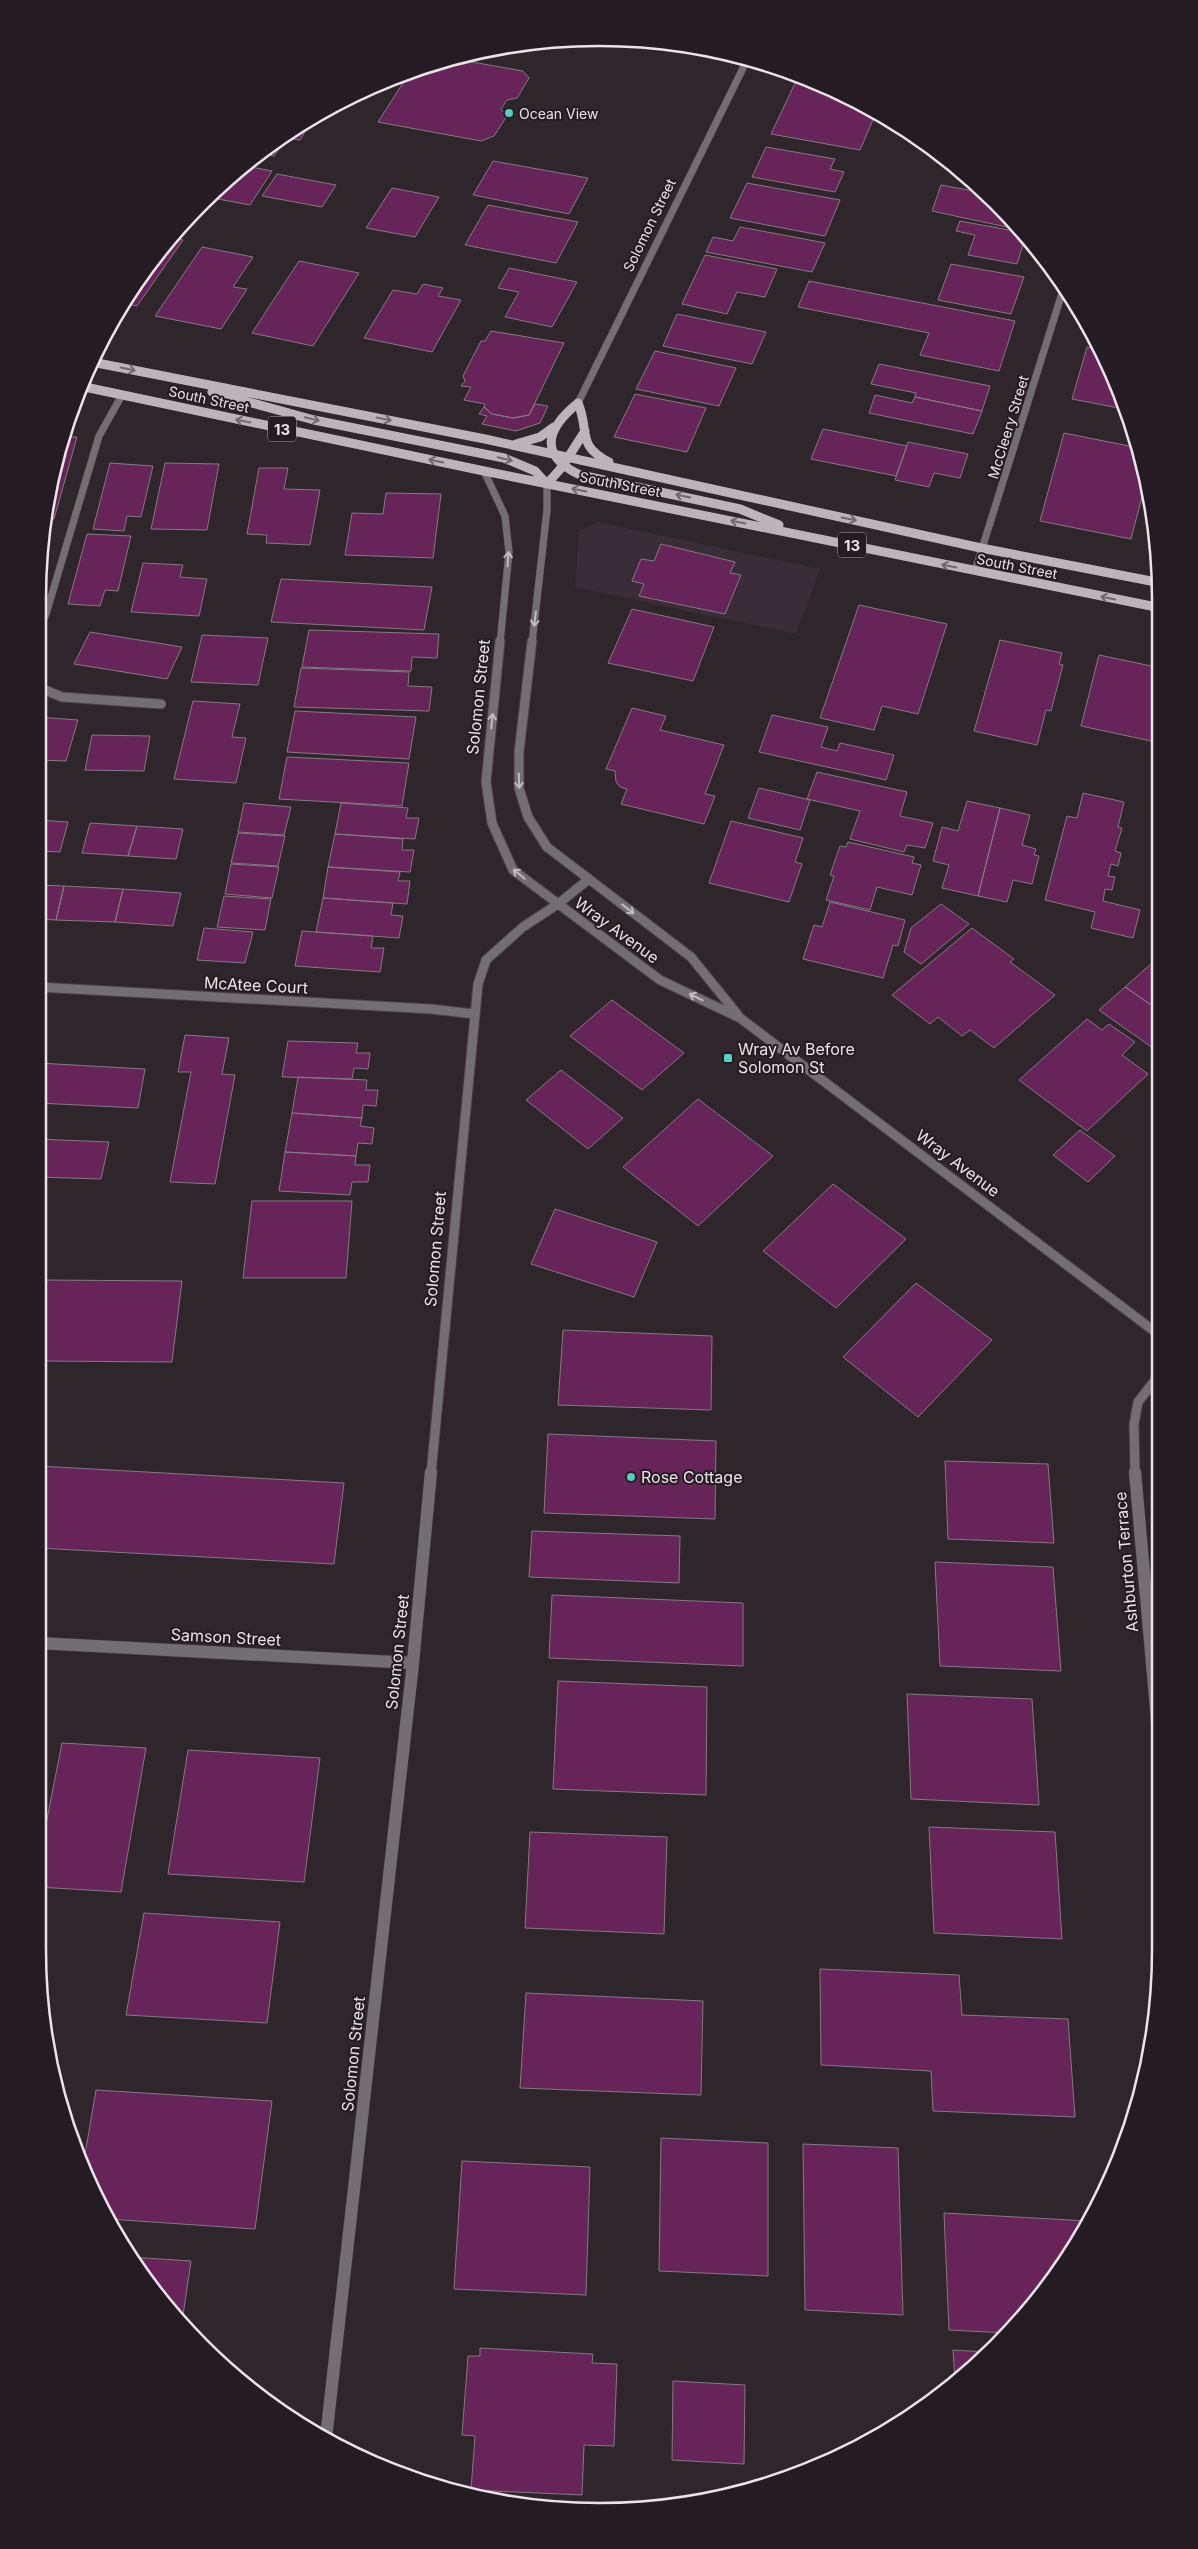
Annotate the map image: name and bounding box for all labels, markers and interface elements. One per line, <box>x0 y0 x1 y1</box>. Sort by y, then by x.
place label: Ocean View <box>519 105 599 122</box>
marker: Ocean View <box>503 107 515 119</box>
street label: Solomon Street <box>619 175 679 274</box>
one-way arrow <box>120 364 136 374</box>
street label: McCleery Street <box>984 373 1032 481</box>
street label: South Street <box>167 382 251 416</box>
one-way arrow <box>235 415 251 425</box>
one-way arrow <box>303 415 319 424</box>
one-way arrow <box>376 415 392 424</box>
road number: 13 <box>268 416 296 442</box>
one-way arrow <box>497 455 513 465</box>
one-way arrow <box>428 456 444 465</box>
street label: South Street <box>578 468 662 500</box>
one-way arrow <box>571 485 587 494</box>
one-way arrow <box>675 491 691 500</box>
one-way arrow <box>840 514 856 524</box>
one-way arrow <box>731 517 747 526</box>
road number: 13 <box>838 532 866 558</box>
street label: South Street <box>975 550 1059 582</box>
one-way arrow <box>503 551 513 567</box>
one-way arrow <box>941 561 957 570</box>
one-way arrow <box>1101 592 1117 602</box>
one-way arrow <box>529 611 539 627</box>
street label: Solomon Street <box>462 638 494 756</box>
one-way arrow <box>487 713 497 729</box>
one-way arrow <box>514 772 524 788</box>
one-way arrow <box>513 869 526 880</box>
street label: Wray Avenue <box>571 893 663 967</box>
one-way arrow <box>621 903 634 914</box>
street label: McAtee Court <box>203 972 309 998</box>
one-way arrow <box>689 992 704 1001</box>
place label: Wray Av Before Solomon St <box>738 1039 855 1077</box>
marker: Wray Av Before Solomon St <box>722 1052 734 1064</box>
street label: Wray Avenue <box>912 1125 1004 1201</box>
street label: Solomon Street <box>420 1190 450 1308</box>
place label: Rose Cottage <box>641 1467 743 1487</box>
marker: Rose Cottage <box>625 1471 637 1483</box>
street label: Ashburton Terrace <box>1110 1491 1142 1633</box>
street label: Solomon Street <box>381 1593 413 1711</box>
street label: Samson Street <box>170 1624 282 1650</box>
street label: Solomon Street <box>337 1995 369 2113</box>

